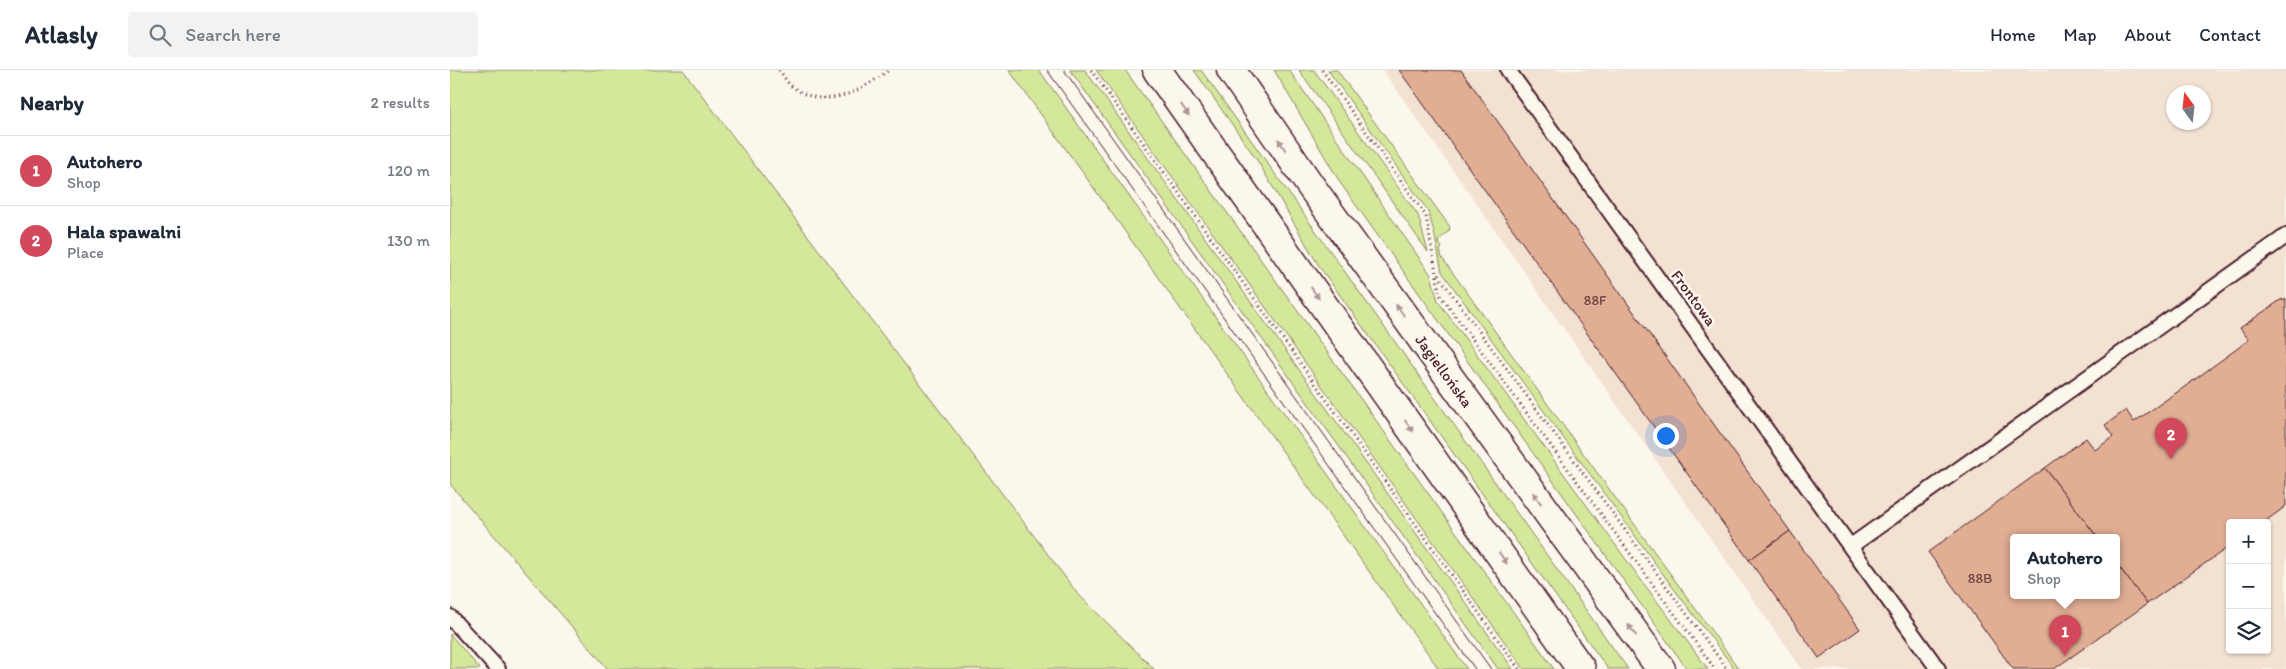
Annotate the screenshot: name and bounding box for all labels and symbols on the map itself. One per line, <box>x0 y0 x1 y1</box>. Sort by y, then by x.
north arrow <box>2166 85 2211 130</box>
one-way arrow <box>1180 103 1190 117</box>
one-way arrow <box>1277 138 1287 152</box>
street label: Frontowa <box>1667 266 1721 330</box>
one-way arrow <box>1310 286 1320 300</box>
house number: 88F <box>1584 292 1607 309</box>
one-way arrow <box>1395 303 1405 317</box>
street label: Jagiellońska <box>1411 331 1477 411</box>
pin: 2 <box>2155 418 2187 459</box>
one-way arrow <box>1404 419 1414 433</box>
your location <box>1653 423 1679 449</box>
one-way arrow <box>1532 491 1542 505</box>
one-way arrow <box>1498 551 1508 565</box>
house number: 88B <box>1968 570 1992 587</box>
pin: 1 <box>2049 615 2081 656</box>
one-way arrow <box>1628 623 1638 636</box>

